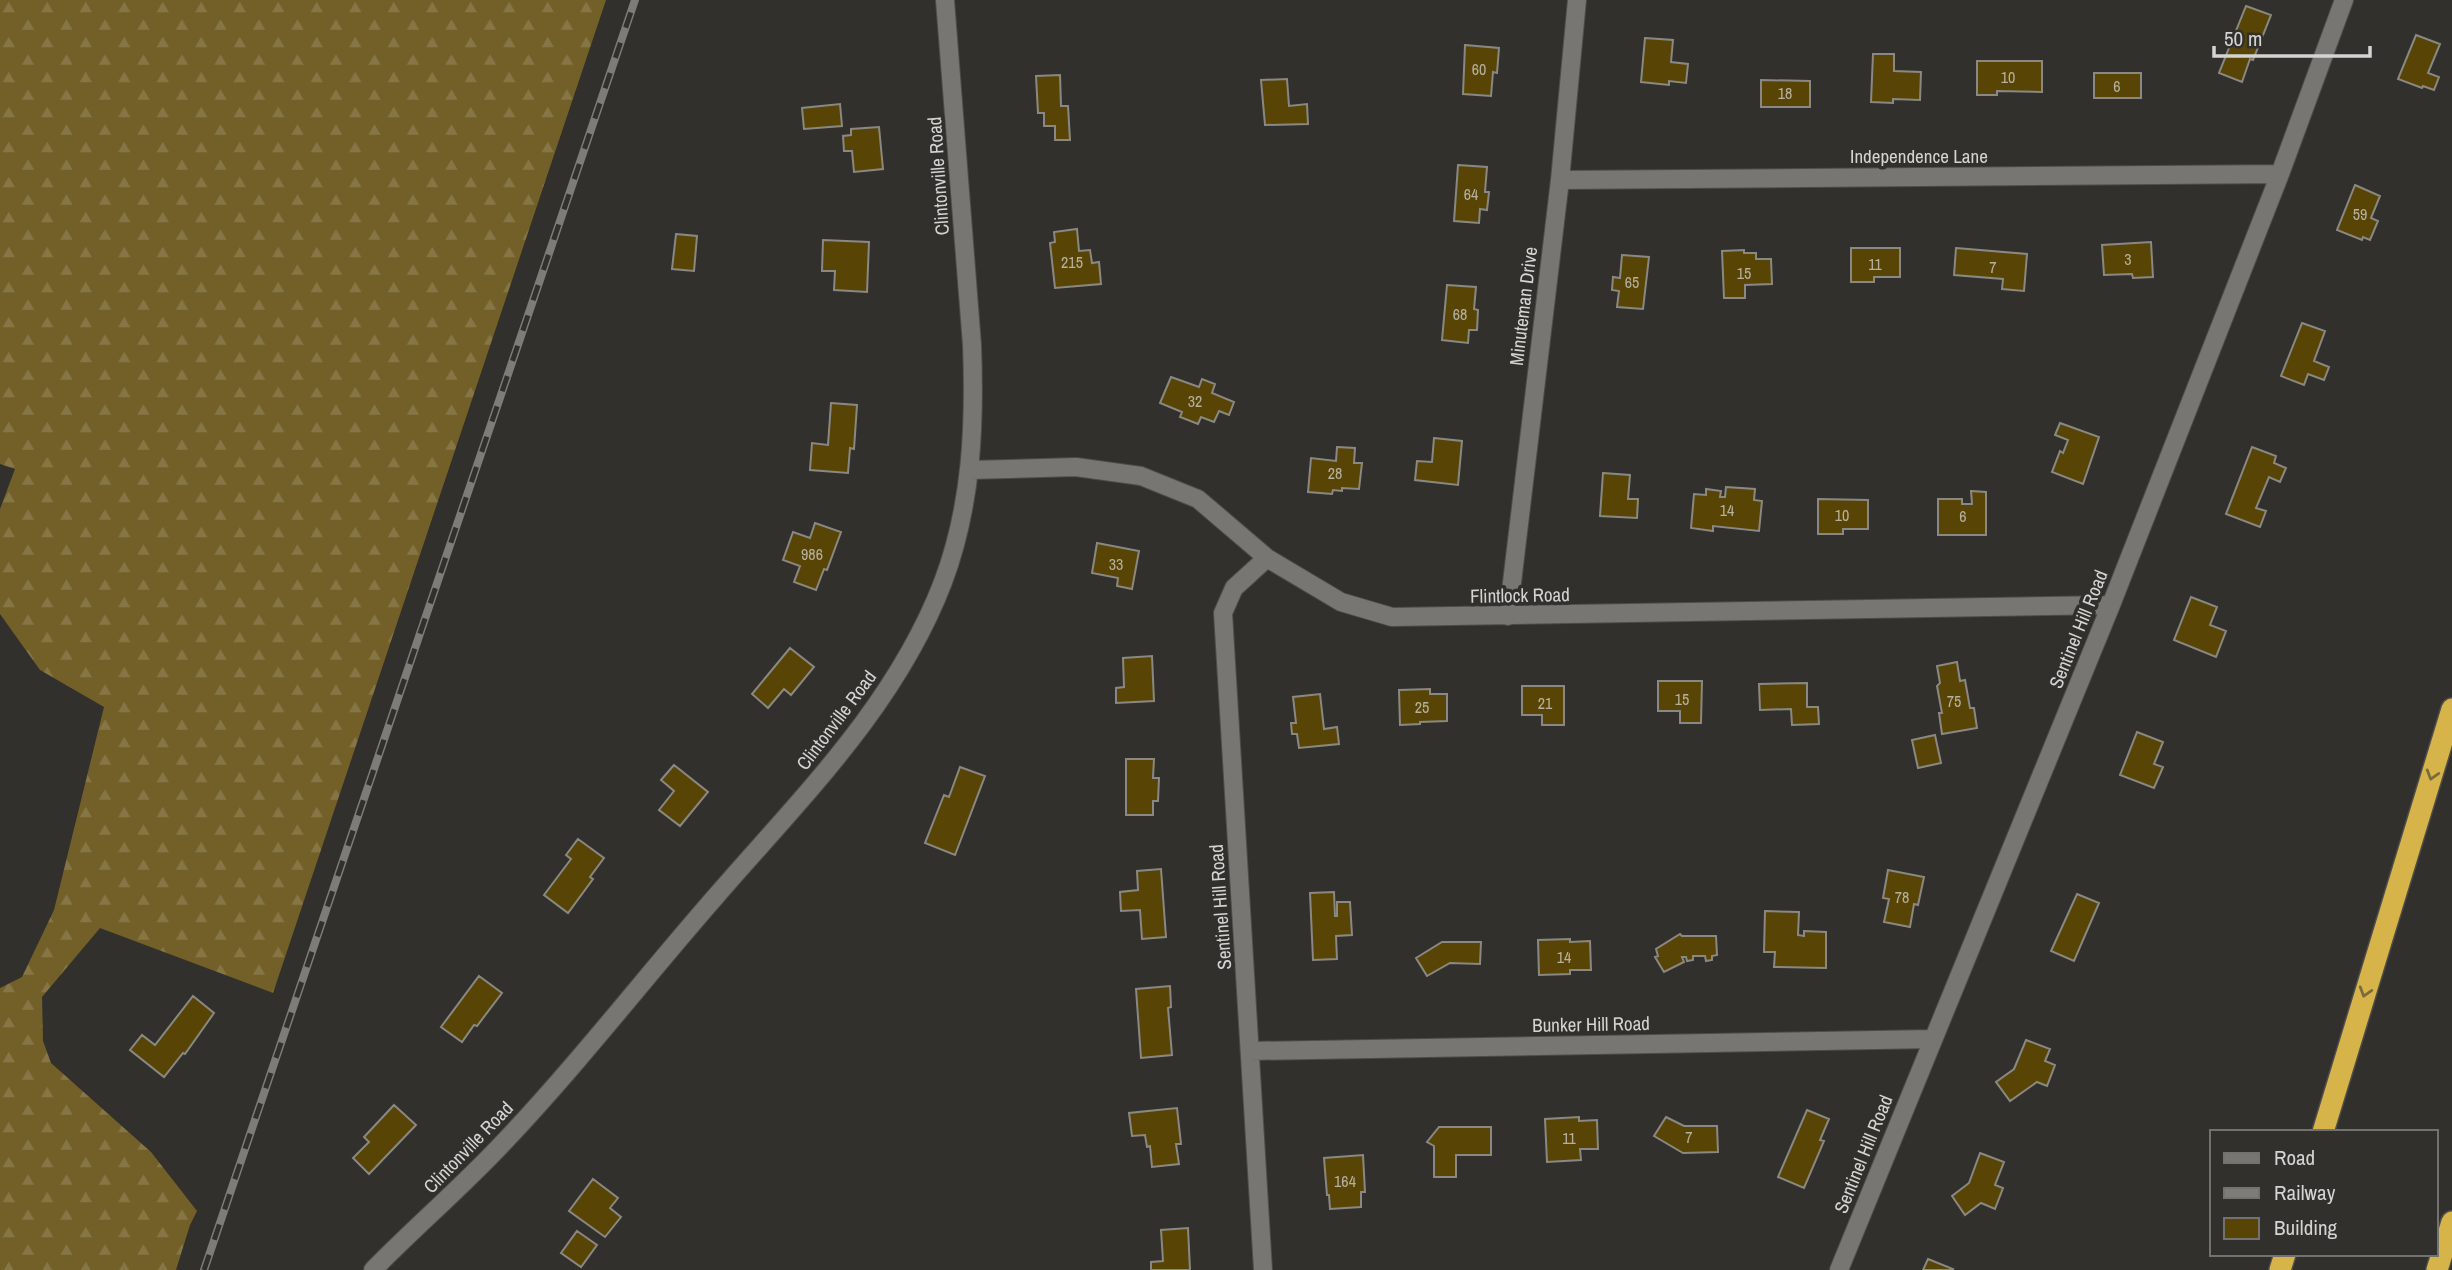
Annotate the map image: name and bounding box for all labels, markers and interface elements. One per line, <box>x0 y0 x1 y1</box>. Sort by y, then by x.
scale bar <box>2214 14 2370 58</box>
text: 50 m <box>2224 24 2262 53</box>
house number: 60 <box>1472 58 1486 80</box>
house number: 10 <box>2001 66 2015 88</box>
house number: 6 <box>2113 75 2121 97</box>
house number: 18 <box>1778 82 1792 104</box>
street label: Clintonville Road <box>921 116 955 236</box>
street label: Independence Lane <box>1850 143 1988 169</box>
house number: 64 <box>1464 183 1478 205</box>
house number: 59 <box>2353 203 2367 225</box>
street label: Minuteman Drive <box>1503 245 1543 367</box>
house number: 3 <box>2124 248 2132 270</box>
house number: 215 <box>1061 251 1083 273</box>
house number: 11 <box>1868 253 1883 275</box>
house number: 7 <box>1989 256 1997 278</box>
house number: 15 <box>1737 262 1751 284</box>
house number: 65 <box>1625 271 1639 293</box>
house number: 68 <box>1453 303 1467 325</box>
house number: 32 <box>1188 390 1202 412</box>
house number: 28 <box>1328 462 1342 484</box>
house number: 14 <box>1720 499 1734 521</box>
house number: 10 <box>1835 504 1849 526</box>
house number: 6 <box>1959 505 1967 527</box>
house number: 986 <box>801 543 823 565</box>
house number: 33 <box>1109 553 1123 575</box>
street label: Sentinel Hill Road <box>2042 566 2114 692</box>
street label: Flintlock Road <box>1470 581 1570 609</box>
street label: Clintonville Road <box>790 665 882 775</box>
house number: 15 <box>1675 688 1689 710</box>
house number: 75 <box>1947 690 1961 712</box>
house number: 21 <box>1538 692 1553 714</box>
house number: 25 <box>1415 696 1429 718</box>
one-way arrow <box>2426 768 2440 780</box>
street label: Sentinel Hill Road <box>1203 843 1237 971</box>
house number: 78 <box>1895 886 1909 908</box>
house number: 14 <box>1557 946 1571 968</box>
one-way arrow <box>2359 986 2374 998</box>
street label: Bunker Hill Road <box>1532 1010 1650 1038</box>
street label: Sentinel Hill Road <box>1827 1091 1899 1217</box>
street label: Clintonville Road <box>417 1095 519 1199</box>
house number: 7 <box>1685 1126 1693 1148</box>
house number: 11 <box>1562 1127 1577 1149</box>
legend <box>2210 1130 2438 1256</box>
text: Road <box>2274 1143 2315 1172</box>
house number: 164 <box>1334 1170 1356 1192</box>
text: Railway <box>2274 1178 2336 1207</box>
text: Building <box>2274 1213 2338 1242</box>

